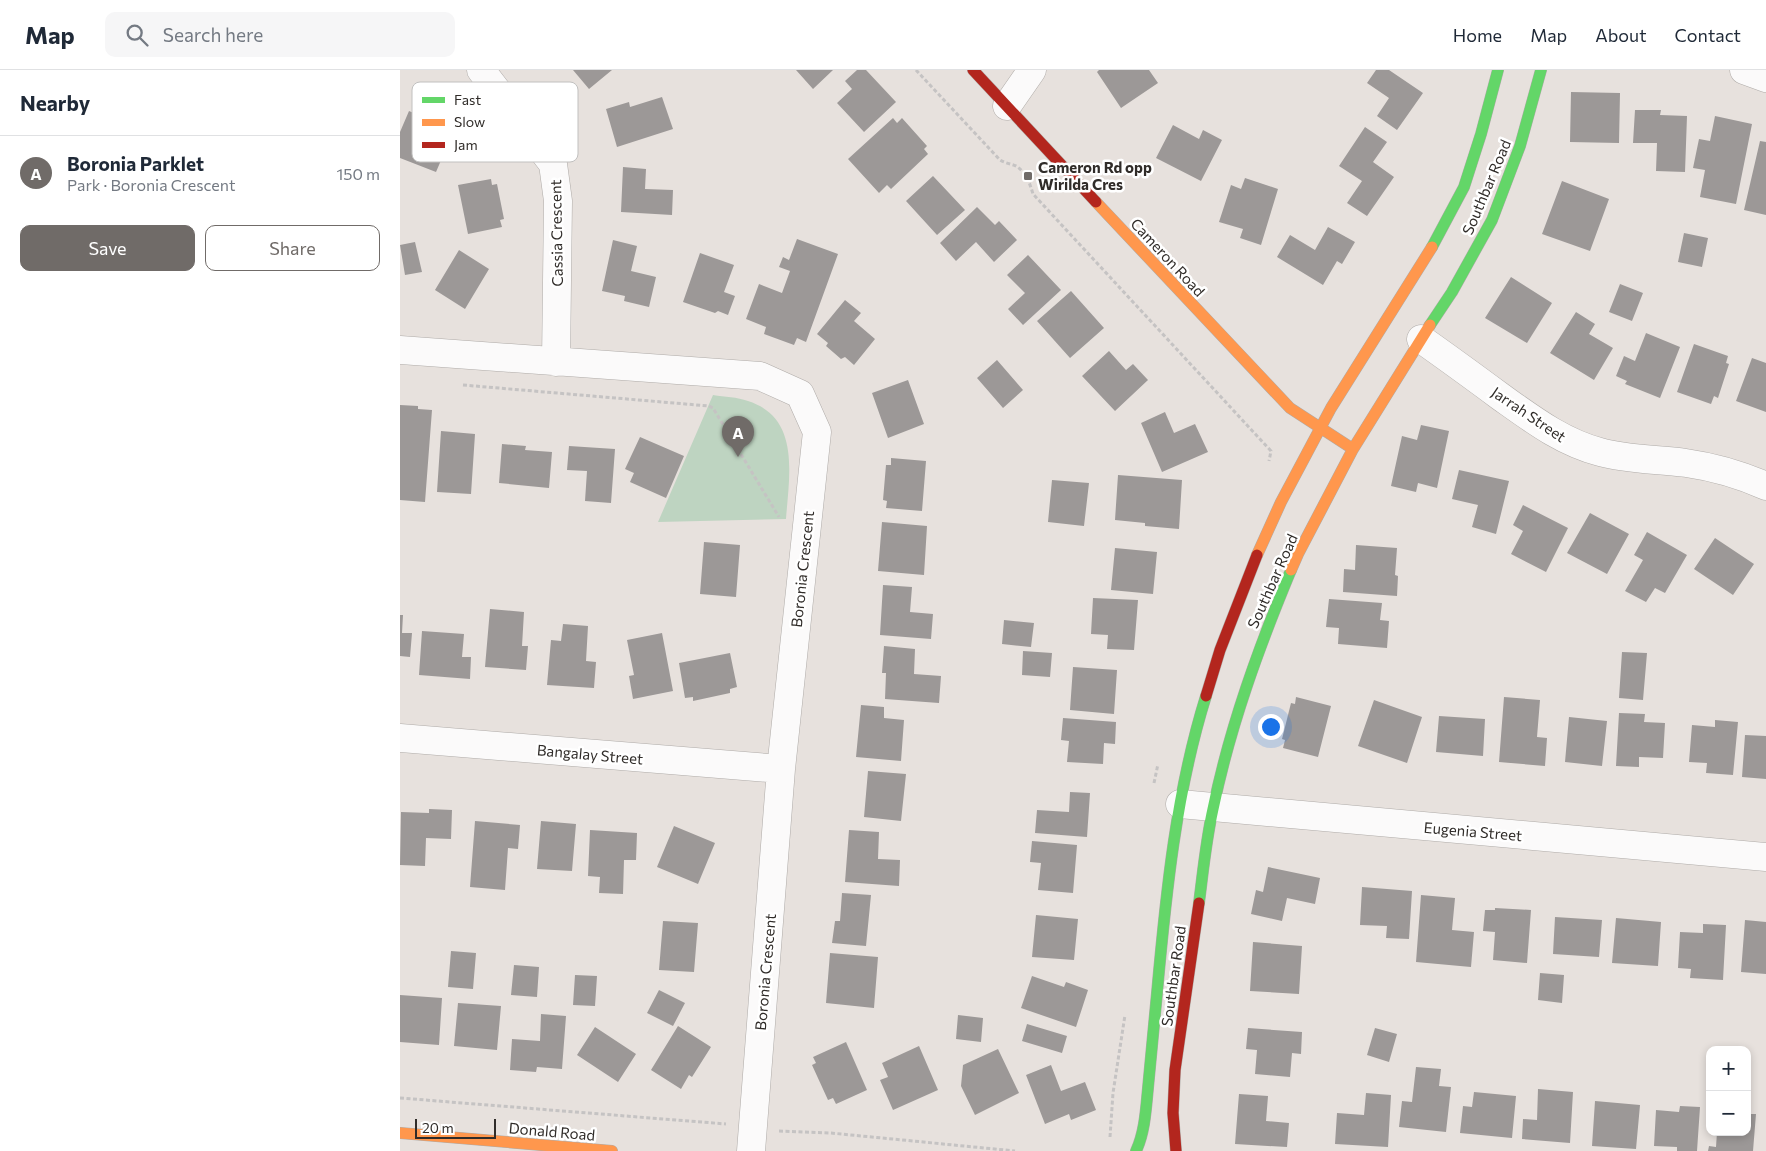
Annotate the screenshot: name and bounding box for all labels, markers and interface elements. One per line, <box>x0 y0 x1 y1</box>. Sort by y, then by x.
search box <box>105 12 455 57</box>
text: Map <box>25 20 75 49</box>
icon: search <box>123 21 151 49</box>
text: Search here <box>163 23 263 46</box>
text: Home <box>1453 24 1502 46</box>
text: Map <box>1530 24 1567 46</box>
text: About <box>1595 24 1647 46</box>
text: Contact <box>1675 24 1741 46</box>
legend <box>412 82 578 162</box>
text: Nearby <box>20 90 90 115</box>
text: Fast <box>454 91 481 108</box>
text: Slow <box>454 113 485 130</box>
text: Jam <box>454 136 478 153</box>
street label: Southbar Road <box>1458 137 1514 237</box>
text: Boronia Parklet <box>67 152 204 175</box>
place label: Cameron Rd opp Wirilda Cres <box>1038 158 1152 193</box>
text: A <box>30 164 42 183</box>
text: 150 m <box>337 164 380 183</box>
marker: Cameron Rd opp Wirilda Cres <box>1022 170 1034 182</box>
text: Park · Boronia Crescent <box>67 175 236 194</box>
street label: Cassia Crescent <box>546 179 566 287</box>
street label: Cameron Road <box>1127 214 1209 300</box>
button: Save <box>20 225 195 271</box>
button: Share <box>205 225 380 271</box>
street label: Jarrah Street <box>1488 383 1570 445</box>
pin: A <box>722 416 754 457</box>
street label: Boronia Crescent <box>787 510 817 628</box>
street label: Southbar Road <box>1243 531 1301 631</box>
your location <box>1258 714 1284 740</box>
street label: Bangalay Street <box>536 740 644 768</box>
street label: Eugenia Street <box>1423 818 1523 844</box>
street label: Boronia Crescent <box>751 913 779 1031</box>
street label: Southbar Road <box>1157 924 1189 1028</box>
map controls <box>1706 1046 1751 1136</box>
button: + <box>1706 1046 1751 1091</box>
button: − <box>1706 1091 1751 1136</box>
scale bar <box>415 1116 496 1139</box>
street label: Donald Road <box>508 1118 596 1144</box>
text: 20 m <box>422 1119 454 1136</box>

